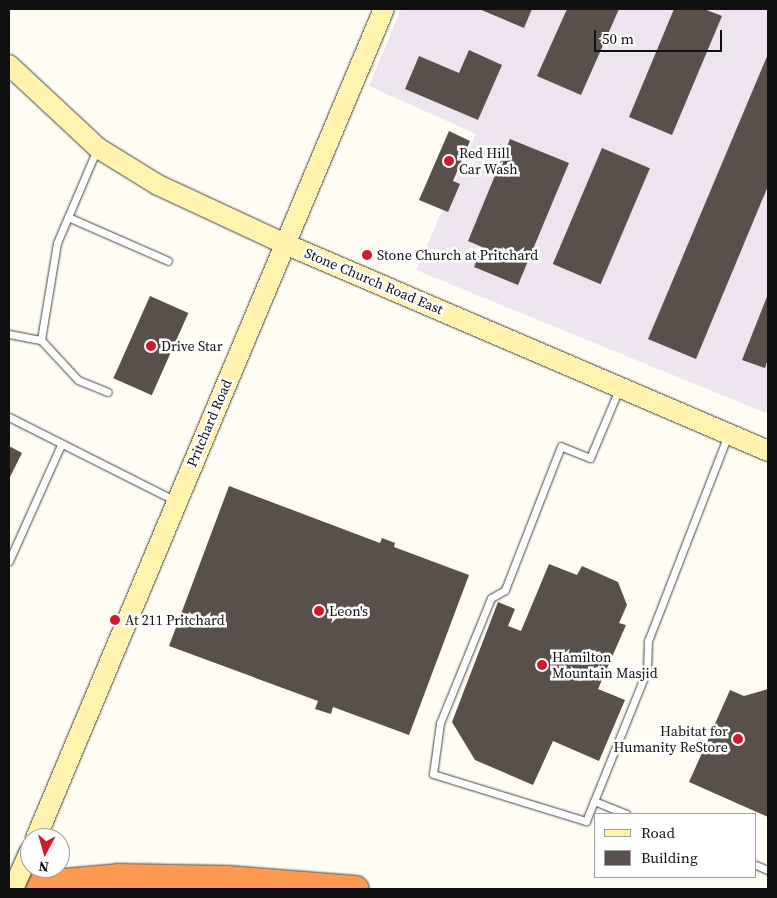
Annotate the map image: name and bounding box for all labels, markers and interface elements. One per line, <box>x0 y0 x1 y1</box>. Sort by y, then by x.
scale bar <box>597 20 724 52</box>
text: 50 m <box>602 28 634 49</box>
place label: Red Hill Car Wash <box>459 145 518 178</box>
marker: Red Hill Car Wash <box>443 155 455 167</box>
street label: Stone Church Road East <box>302 244 446 318</box>
place label: Stone Church at Pritchard <box>377 247 538 263</box>
marker: Stone Church at Pritchard <box>361 249 373 261</box>
place label: Drive Star <box>161 338 223 354</box>
marker: Drive Star <box>145 340 157 352</box>
street label: Pritchard Road <box>183 377 235 469</box>
place label: Leon's <box>329 603 368 619</box>
marker: Leon's <box>313 605 325 617</box>
place label: At 211 Pritchard <box>125 612 225 628</box>
marker: At 211 Pritchard <box>109 614 121 626</box>
place label: Hamilton Mountain Masjid <box>552 649 658 682</box>
marker: Hamilton Mountain Masjid <box>536 659 548 671</box>
place label: Habitat for Humanity ReStore <box>613 723 728 756</box>
marker: Habitat for Humanity ReStore <box>732 733 744 745</box>
legend <box>594 813 757 878</box>
text: Road <box>641 822 675 843</box>
north arrow <box>20 828 70 878</box>
text: Building <box>641 847 698 868</box>
text: N <box>37 856 50 877</box>

